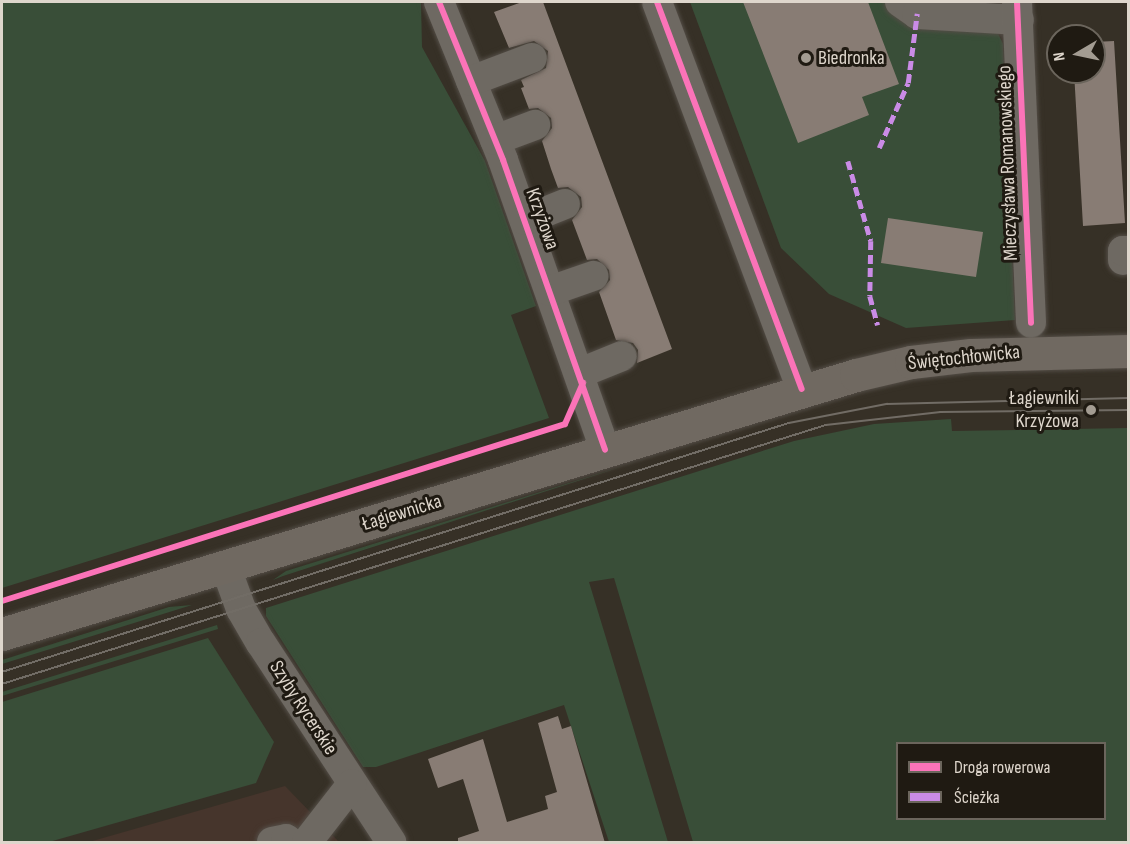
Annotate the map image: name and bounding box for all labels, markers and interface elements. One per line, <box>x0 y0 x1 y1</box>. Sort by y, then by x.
north arrow <box>1046 24 1106 84</box>
place label: Biedronka <box>818 46 885 70</box>
marker: Biedronka <box>799 51 813 65</box>
text: N <box>1050 51 1070 62</box>
street label: Mieczysława Romanowskiego <box>993 65 1023 261</box>
street label: Krzyżowa <box>520 185 564 253</box>
street label: Świętochłowicka <box>907 340 1021 376</box>
place label: Łagiewniki Krzyżowa <box>1009 386 1079 433</box>
marker: Łagiewniki Krzyżowa <box>1084 403 1098 417</box>
street label: Łagiewnicka <box>359 490 445 536</box>
street label: Szyby Rycerskie <box>264 657 342 759</box>
legend <box>896 742 1106 820</box>
text: Droga rowerowa <box>954 757 1051 778</box>
text: Ścieżka <box>954 787 1000 808</box>

